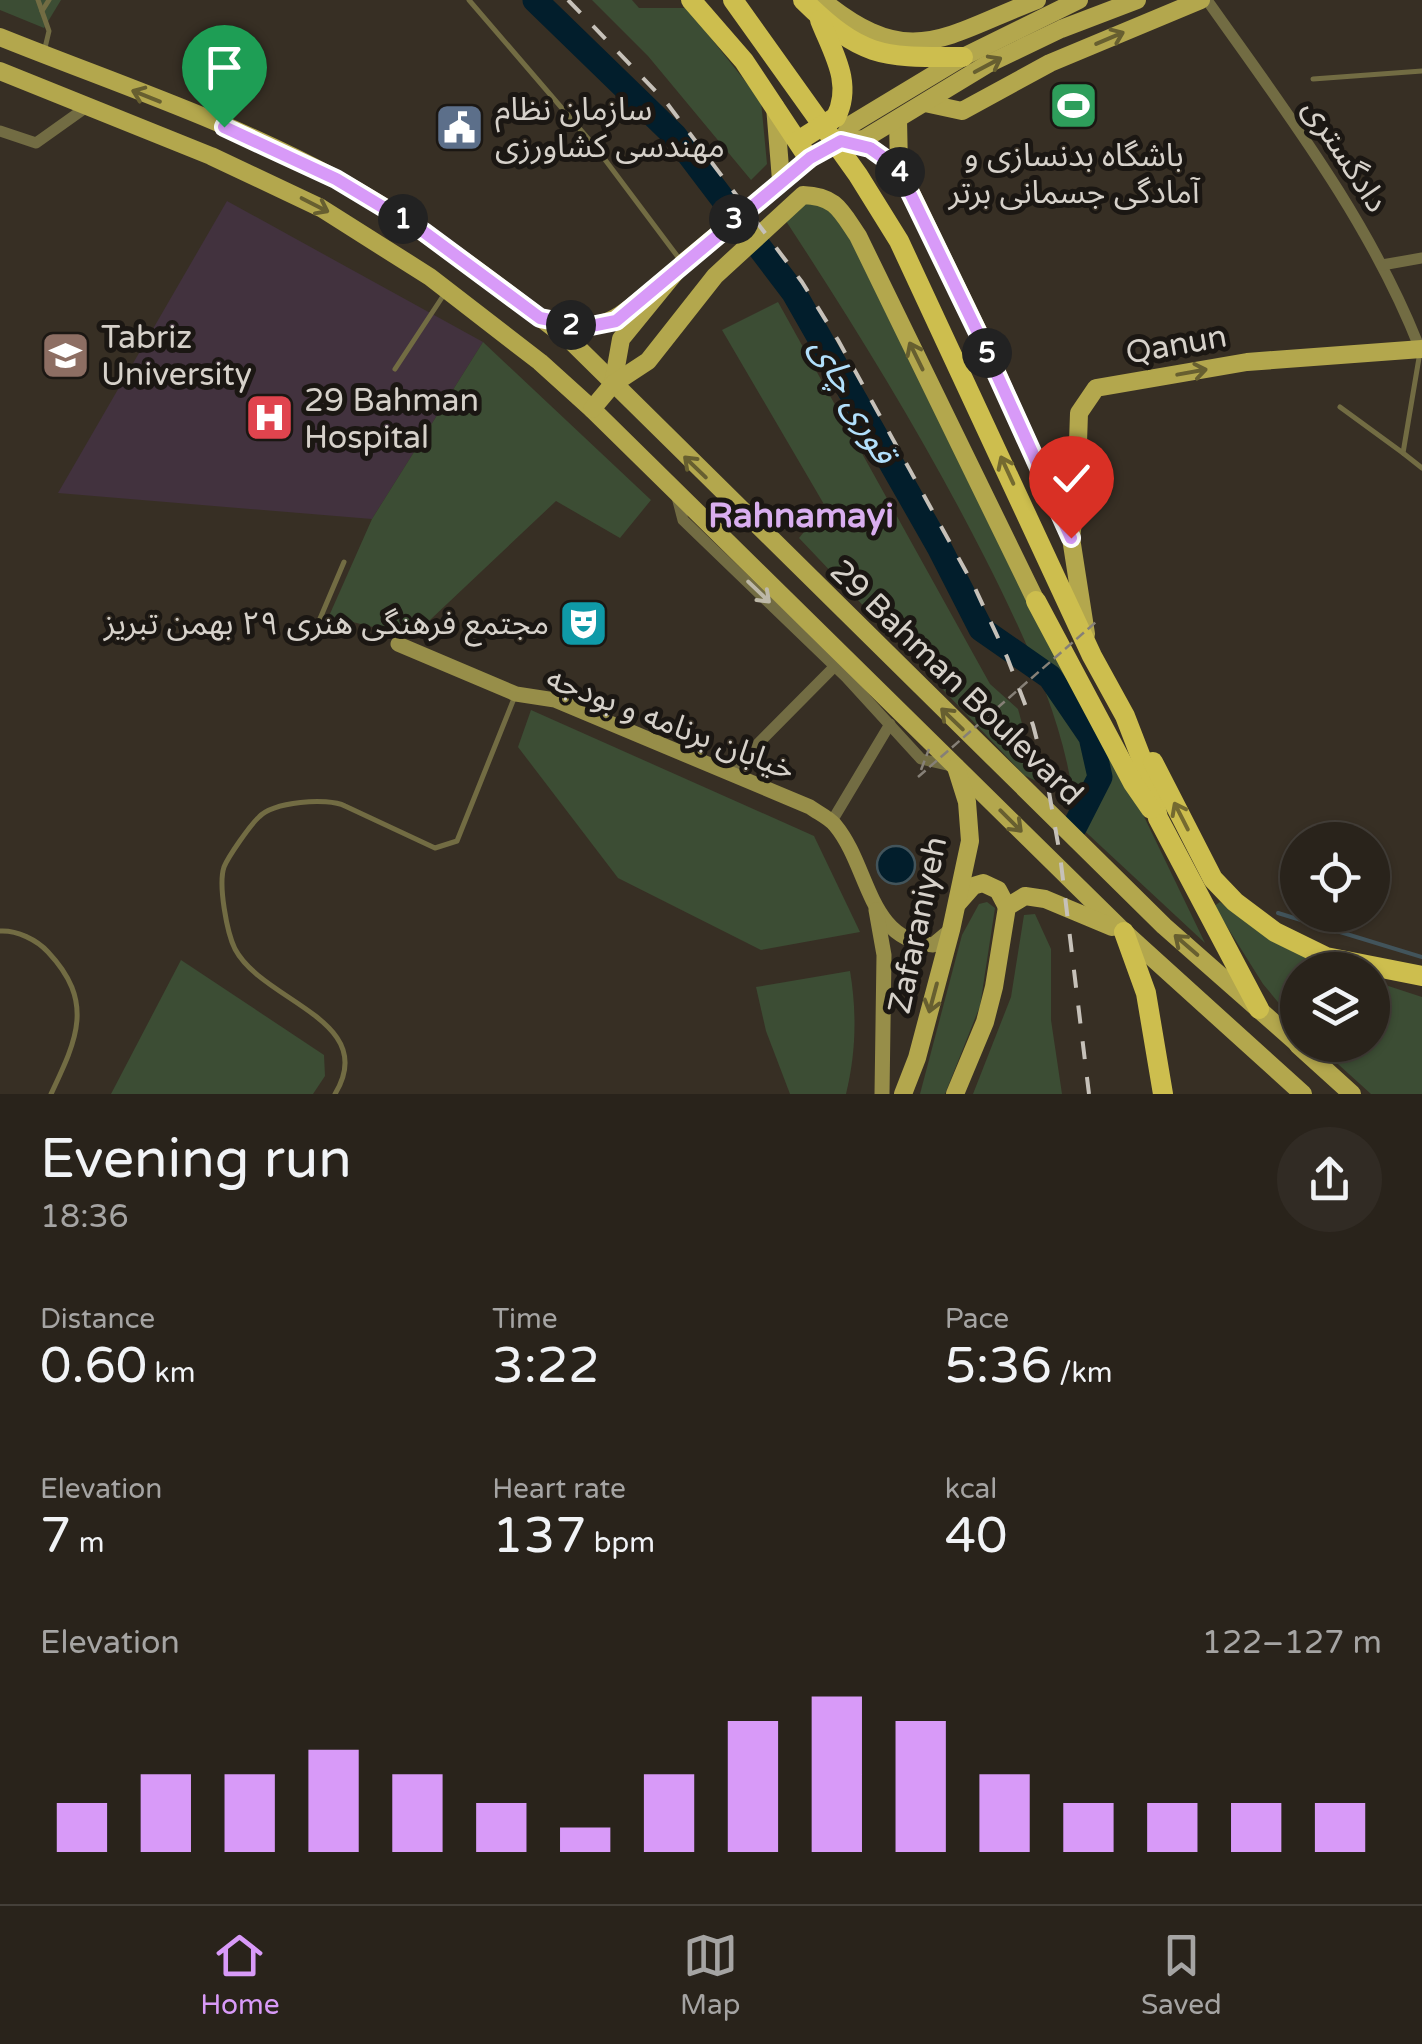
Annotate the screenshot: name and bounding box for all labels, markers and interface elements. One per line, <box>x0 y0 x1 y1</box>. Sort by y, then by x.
pin <box>182 25 267 128</box>
one-way arrow <box>1094 28 1124 46</box>
icon: arrive <box>197 40 252 95</box>
one-way arrow <box>973 55 1002 74</box>
sports icon: باشگاه بدنسازی و آمادگی جسمانی برتر <box>1048 79 1100 131</box>
one-way arrow <box>132 86 162 104</box>
place label: سازمان نظام مهندسی کشاورزی <box>495 91 725 166</box>
street label: دادگستری <box>1295 92 1396 219</box>
public building icon: سازمان نظام مهندسی کشاورزی <box>434 101 486 153</box>
place label: باشگاه بدنسازی و آمادگی جسمانی برتر <box>948 137 1201 212</box>
pin: 4 <box>875 147 925 197</box>
text: 4 <box>891 155 909 189</box>
pin: 1 <box>378 194 428 244</box>
pin: 3 <box>709 194 759 244</box>
one-way arrow <box>299 196 329 216</box>
text: 1 <box>394 202 412 236</box>
text: 3 <box>725 202 743 236</box>
pin: 2 <box>546 300 596 350</box>
text: 2 <box>562 308 580 342</box>
street label: Qanun <box>1123 317 1230 373</box>
place label: Tabriz University <box>101 319 252 394</box>
pin: 5 <box>962 328 1012 378</box>
school or university icon: Tabriz University <box>40 329 92 381</box>
water label: قوری چای <box>800 330 906 473</box>
text: 5 <box>978 336 996 370</box>
one-way arrow <box>906 342 925 371</box>
one-way arrow <box>1175 362 1208 380</box>
place label: 29 Bahman Hospital <box>304 382 479 457</box>
hospital icon: 29 Bahman Hospital <box>243 392 295 444</box>
pin <box>1029 436 1114 539</box>
icon: check <box>1044 451 1099 506</box>
one-way arrow <box>684 455 708 479</box>
one-way arrow <box>997 455 1015 486</box>
district label: Rahnamayi <box>708 495 894 537</box>
street label: 29 Bahman Boulevard <box>822 552 1091 813</box>
one-way arrow <box>746 580 770 604</box>
theatre icon: مجتمع فرهنگی هنری ۲۹ بهمن تبریز <box>558 597 610 649</box>
place label: مجتمع فرهنگی هنری ۲۹ بهمن تبریز <box>103 605 549 647</box>
street label: خیابان برنامه و بودجه <box>541 659 800 789</box>
one-way arrow <box>941 707 965 731</box>
one-way arrow <box>1171 801 1190 831</box>
one-way arrow <box>999 809 1023 833</box>
map controls <box>1280 822 1390 1062</box>
button: locate <box>1280 822 1390 932</box>
street label: Zafaraniyeh <box>881 833 955 1017</box>
one-way arrow <box>1174 933 1199 956</box>
button: layers <box>1280 952 1390 1062</box>
one-way arrow <box>922 982 941 1014</box>
text: Evening run <box>40 1127 352 1193</box>
button: share <box>1277 1127 1382 1232</box>
text: 18:36 <box>40 1198 129 1236</box>
text: Distance <box>40 1302 155 1336</box>
text: Time <box>492 1302 558 1336</box>
text: Pace <box>945 1302 1009 1336</box>
text: 0.60 <box>40 1336 147 1396</box>
text: 3:22 <box>492 1336 600 1396</box>
text: 5:36 <box>945 1336 1052 1396</box>
text: km <box>147 1356 195 1390</box>
text: /km <box>1052 1356 1113 1390</box>
text: Elevation <box>40 1472 162 1506</box>
text: Heart rate <box>492 1472 626 1506</box>
text: kcal <box>945 1472 997 1506</box>
text: 7 <box>40 1506 71 1566</box>
text: 137 <box>492 1506 587 1566</box>
text: 40 <box>945 1506 1007 1566</box>
text: m <box>71 1526 104 1560</box>
text: bpm <box>587 1526 655 1560</box>
text: Elevation <box>40 1624 180 1662</box>
text: 122–127 m <box>1202 1624 1382 1662</box>
tab: Home <box>200 1928 280 2022</box>
tab: Map <box>680 1928 740 2022</box>
tab: Saved <box>1141 1928 1222 2022</box>

